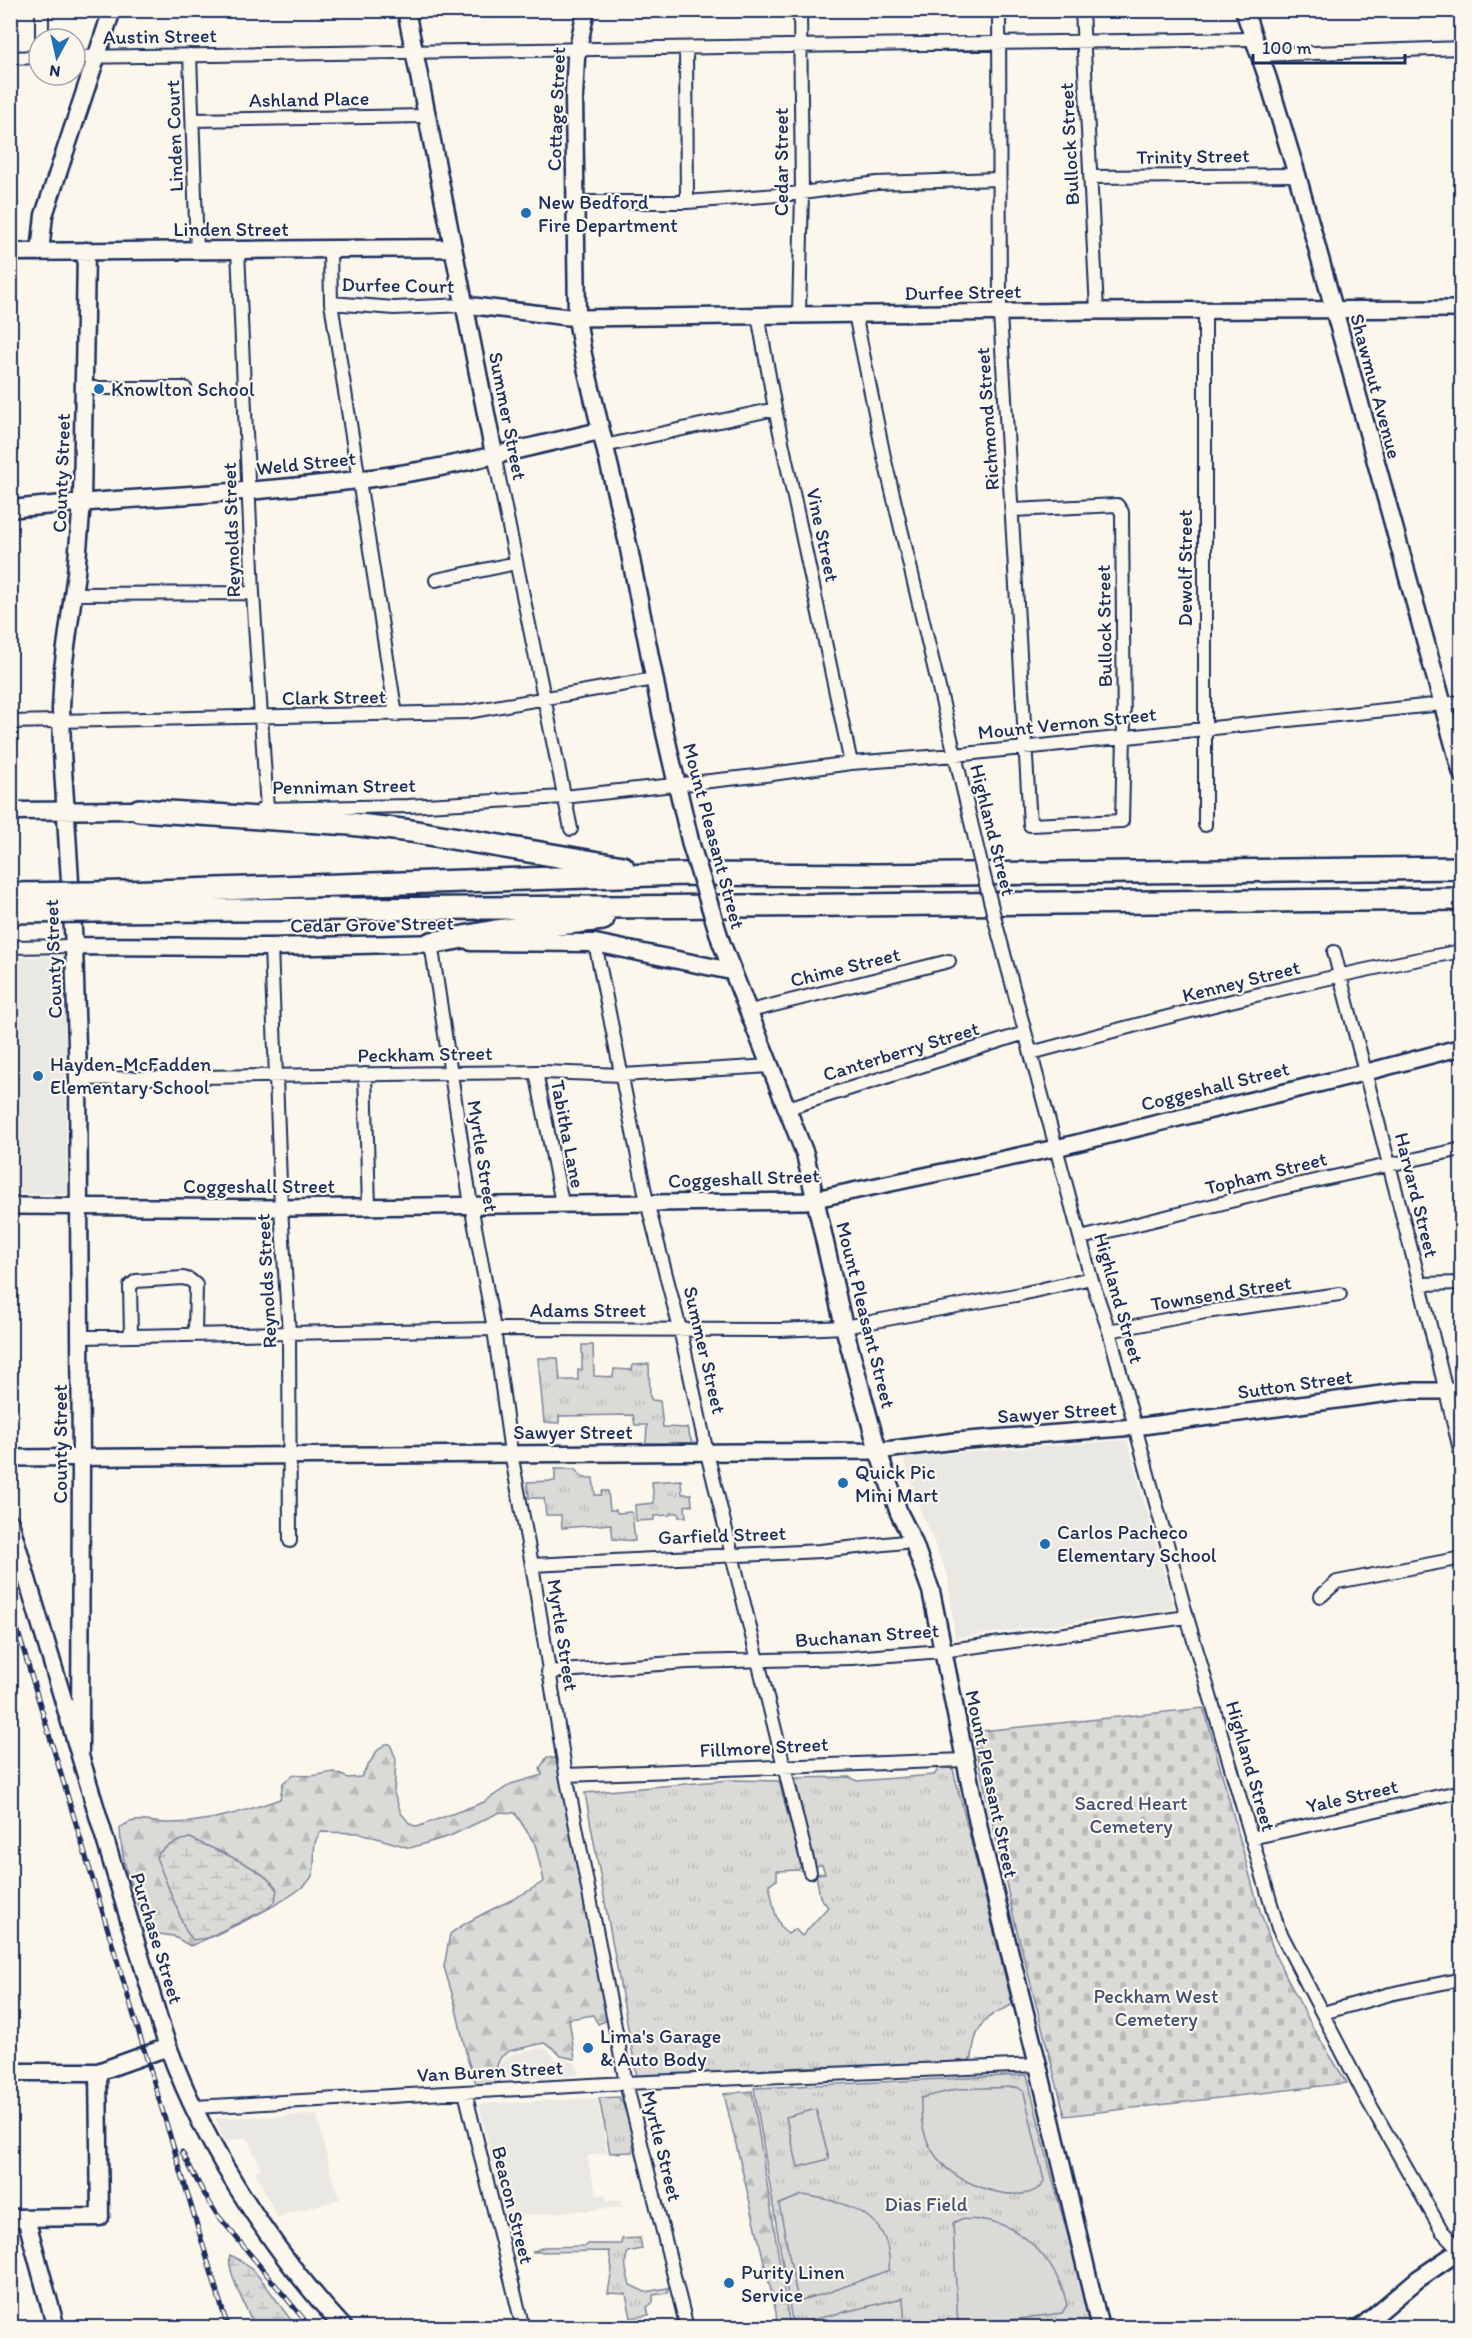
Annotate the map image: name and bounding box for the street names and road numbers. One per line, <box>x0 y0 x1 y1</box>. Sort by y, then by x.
street label: Austin Street <box>103 23 217 49</box>
street label: Cottage Street <box>542 46 570 172</box>
street label: Linden Court <box>160 79 188 192</box>
street label: Bullock Street <box>1054 82 1084 206</box>
street label: Ashland Place <box>249 86 369 112</box>
street label: Cedar Street <box>769 107 793 216</box>
street label: Trinity Street <box>1136 143 1250 169</box>
street label: Linden Street <box>173 217 289 241</box>
street label: Durfee Court <box>341 272 455 298</box>
street label: Durfee Street <box>904 279 1022 305</box>
street label: Shawmut Avenue <box>1345 311 1407 461</box>
street label: Richmond Street <box>970 346 1004 491</box>
street label: Summer Street <box>484 350 532 482</box>
street label: County Street <box>47 413 75 533</box>
street label: Weld Street <box>255 446 358 480</box>
street label: Reynolds Street <box>217 462 245 598</box>
street label: Vine Street <box>801 486 845 584</box>
street label: Dewolf Street <box>1173 509 1197 627</box>
street label: Bullock Street <box>1091 564 1117 688</box>
street label: Clark Street <box>282 684 386 710</box>
street label: Mount Vernon Street <box>977 702 1158 744</box>
street label: Mount Pleasant Street <box>678 740 750 932</box>
street label: Highland Street <box>965 762 1021 899</box>
street label: Penniman Street <box>272 773 416 799</box>
street label: County Street <box>39 899 67 1019</box>
street label: Cedar Grove Street <box>290 911 454 937</box>
street label: Chime Street <box>788 942 903 992</box>
street label: Kenney Street <box>1180 955 1302 1007</box>
street label: Canterberry Street <box>820 1016 982 1086</box>
street label: Peckham Street <box>357 1041 493 1067</box>
street label: Coggeshall Street <box>1138 1056 1292 1116</box>
street label: Tabitha Lane <box>546 1078 590 1190</box>
street label: Myrtle Street <box>462 1098 504 1214</box>
street label: Harvard Street <box>1390 1130 1444 1260</box>
street label: Topham Street <box>1203 1146 1329 1200</box>
street label: Coggeshall Street <box>668 1163 820 1193</box>
street label: Coggeshall Street <box>183 1174 335 1198</box>
street label: Reynolds Street <box>250 1212 282 1349</box>
street label: Mount Pleasant Street <box>831 1219 901 1411</box>
street label: Highland Street <box>1089 1230 1149 1367</box>
street label: Townsend Street <box>1149 1270 1294 1316</box>
street label: Summer Street <box>679 1284 731 1416</box>
street label: Adams Street <box>530 1298 646 1322</box>
street label: Sutton Street <box>1236 1364 1354 1404</box>
street label: County Street <box>48 1384 72 1504</box>
street label: Sawyer Street <box>997 1396 1117 1428</box>
street label: Sawyer Street <box>513 1420 633 1444</box>
street label: Garfield Street <box>657 1521 787 1549</box>
street label: Myrtle Street <box>542 1577 584 1693</box>
street label: Buchanan Street <box>794 1618 940 1652</box>
street label: Mount Pleasant Street <box>960 1688 1024 1880</box>
street label: Highland Street <box>1221 1698 1281 1835</box>
street label: Fillmore Street <box>699 1732 829 1762</box>
street label: Yale Street <box>1304 1774 1400 1818</box>
street label: Purchase Street <box>126 1869 188 2007</box>
street label: Van Buren Street <box>416 2055 564 2087</box>
street label: Myrtle Street <box>637 2088 687 2204</box>
street label: Beacon Street <box>487 2144 539 2267</box>

